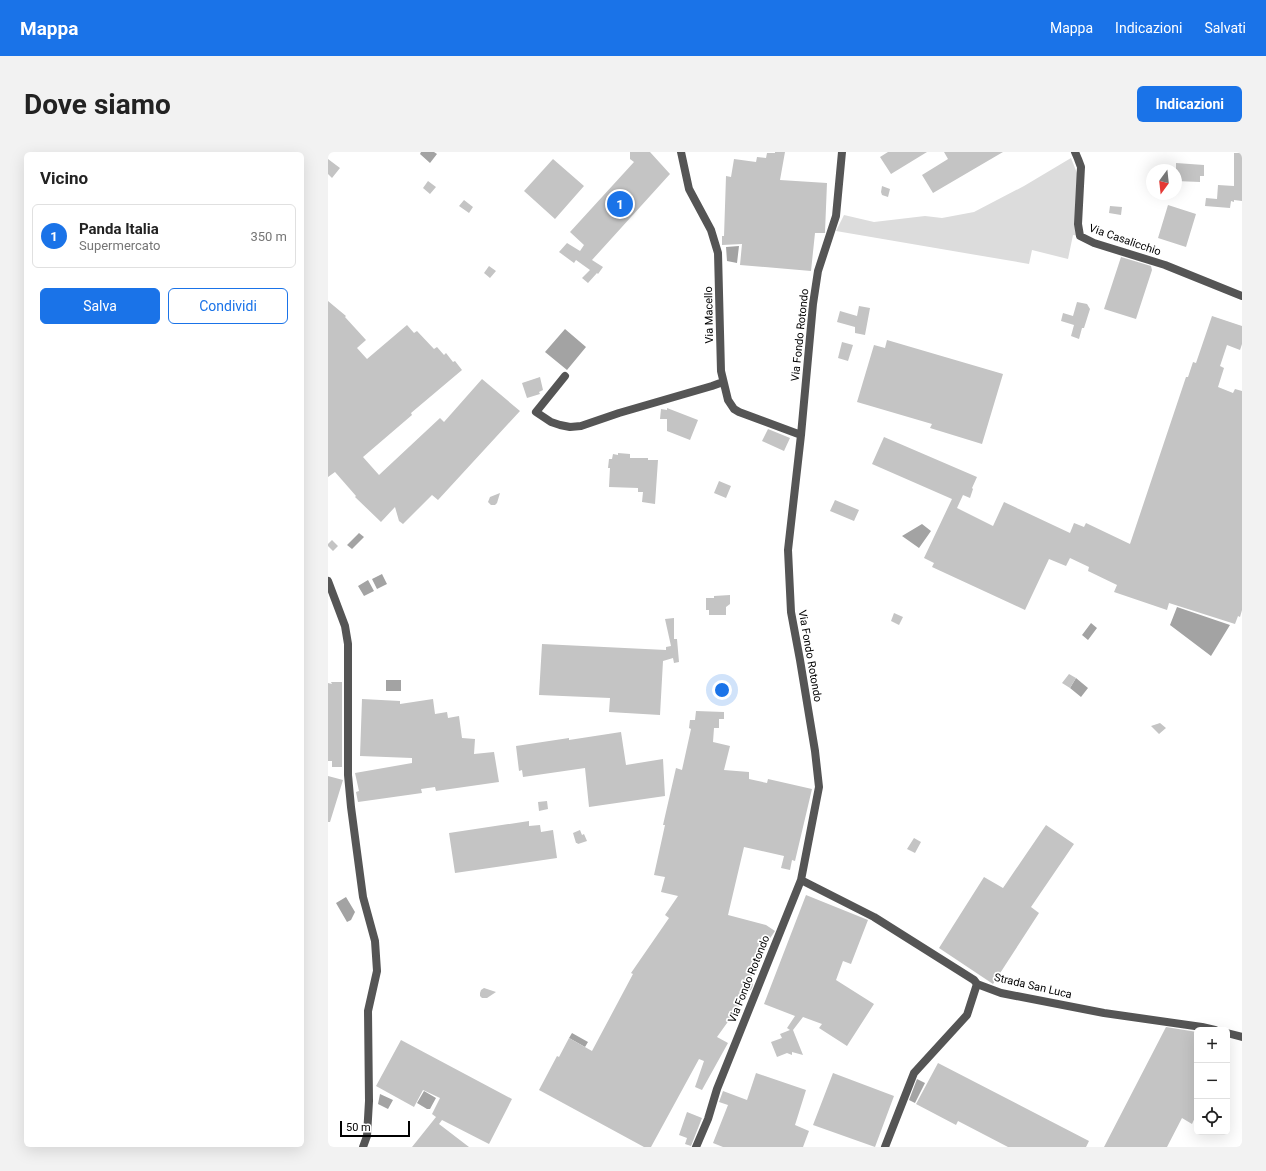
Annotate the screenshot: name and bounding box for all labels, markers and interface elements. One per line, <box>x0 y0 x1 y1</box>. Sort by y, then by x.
text: Mappa <box>20 17 78 40</box>
text: Mappa <box>1050 20 1093 36</box>
text: Indicazioni <box>1115 20 1182 36</box>
text: Salvati <box>1204 20 1246 36</box>
button: Indicazioni <box>1137 86 1242 122</box>
text: Dove siamo <box>24 88 171 121</box>
north arrow <box>1146 164 1182 200</box>
text: Vicino <box>40 168 88 188</box>
pin: 1 <box>607 189 633 219</box>
text: Panda Italia <box>79 220 159 238</box>
street label: Via Casalicchio <box>1087 222 1163 258</box>
text: 1 <box>50 229 58 244</box>
text: 350 m <box>250 229 287 244</box>
text: Supermercato <box>79 238 160 253</box>
street label: Via Macello <box>702 286 716 344</box>
button: Salva <box>40 288 160 324</box>
button: Condividi <box>168 288 288 324</box>
street label: Via Fondo Rotondo <box>789 288 811 382</box>
street label: Via Fondo Rotondo <box>795 609 825 703</box>
your location <box>712 680 732 700</box>
street label: Via Fondo Rotondo <box>726 933 772 1025</box>
street label: Strada San Luca <box>993 971 1073 1001</box>
map controls <box>1194 1027 1230 1135</box>
button: + <box>1194 1027 1230 1063</box>
button: − <box>1194 1063 1230 1099</box>
button: locate <box>1194 1099 1230 1135</box>
scale bar <box>340 1119 410 1138</box>
text: 50 m <box>346 1121 371 1134</box>

